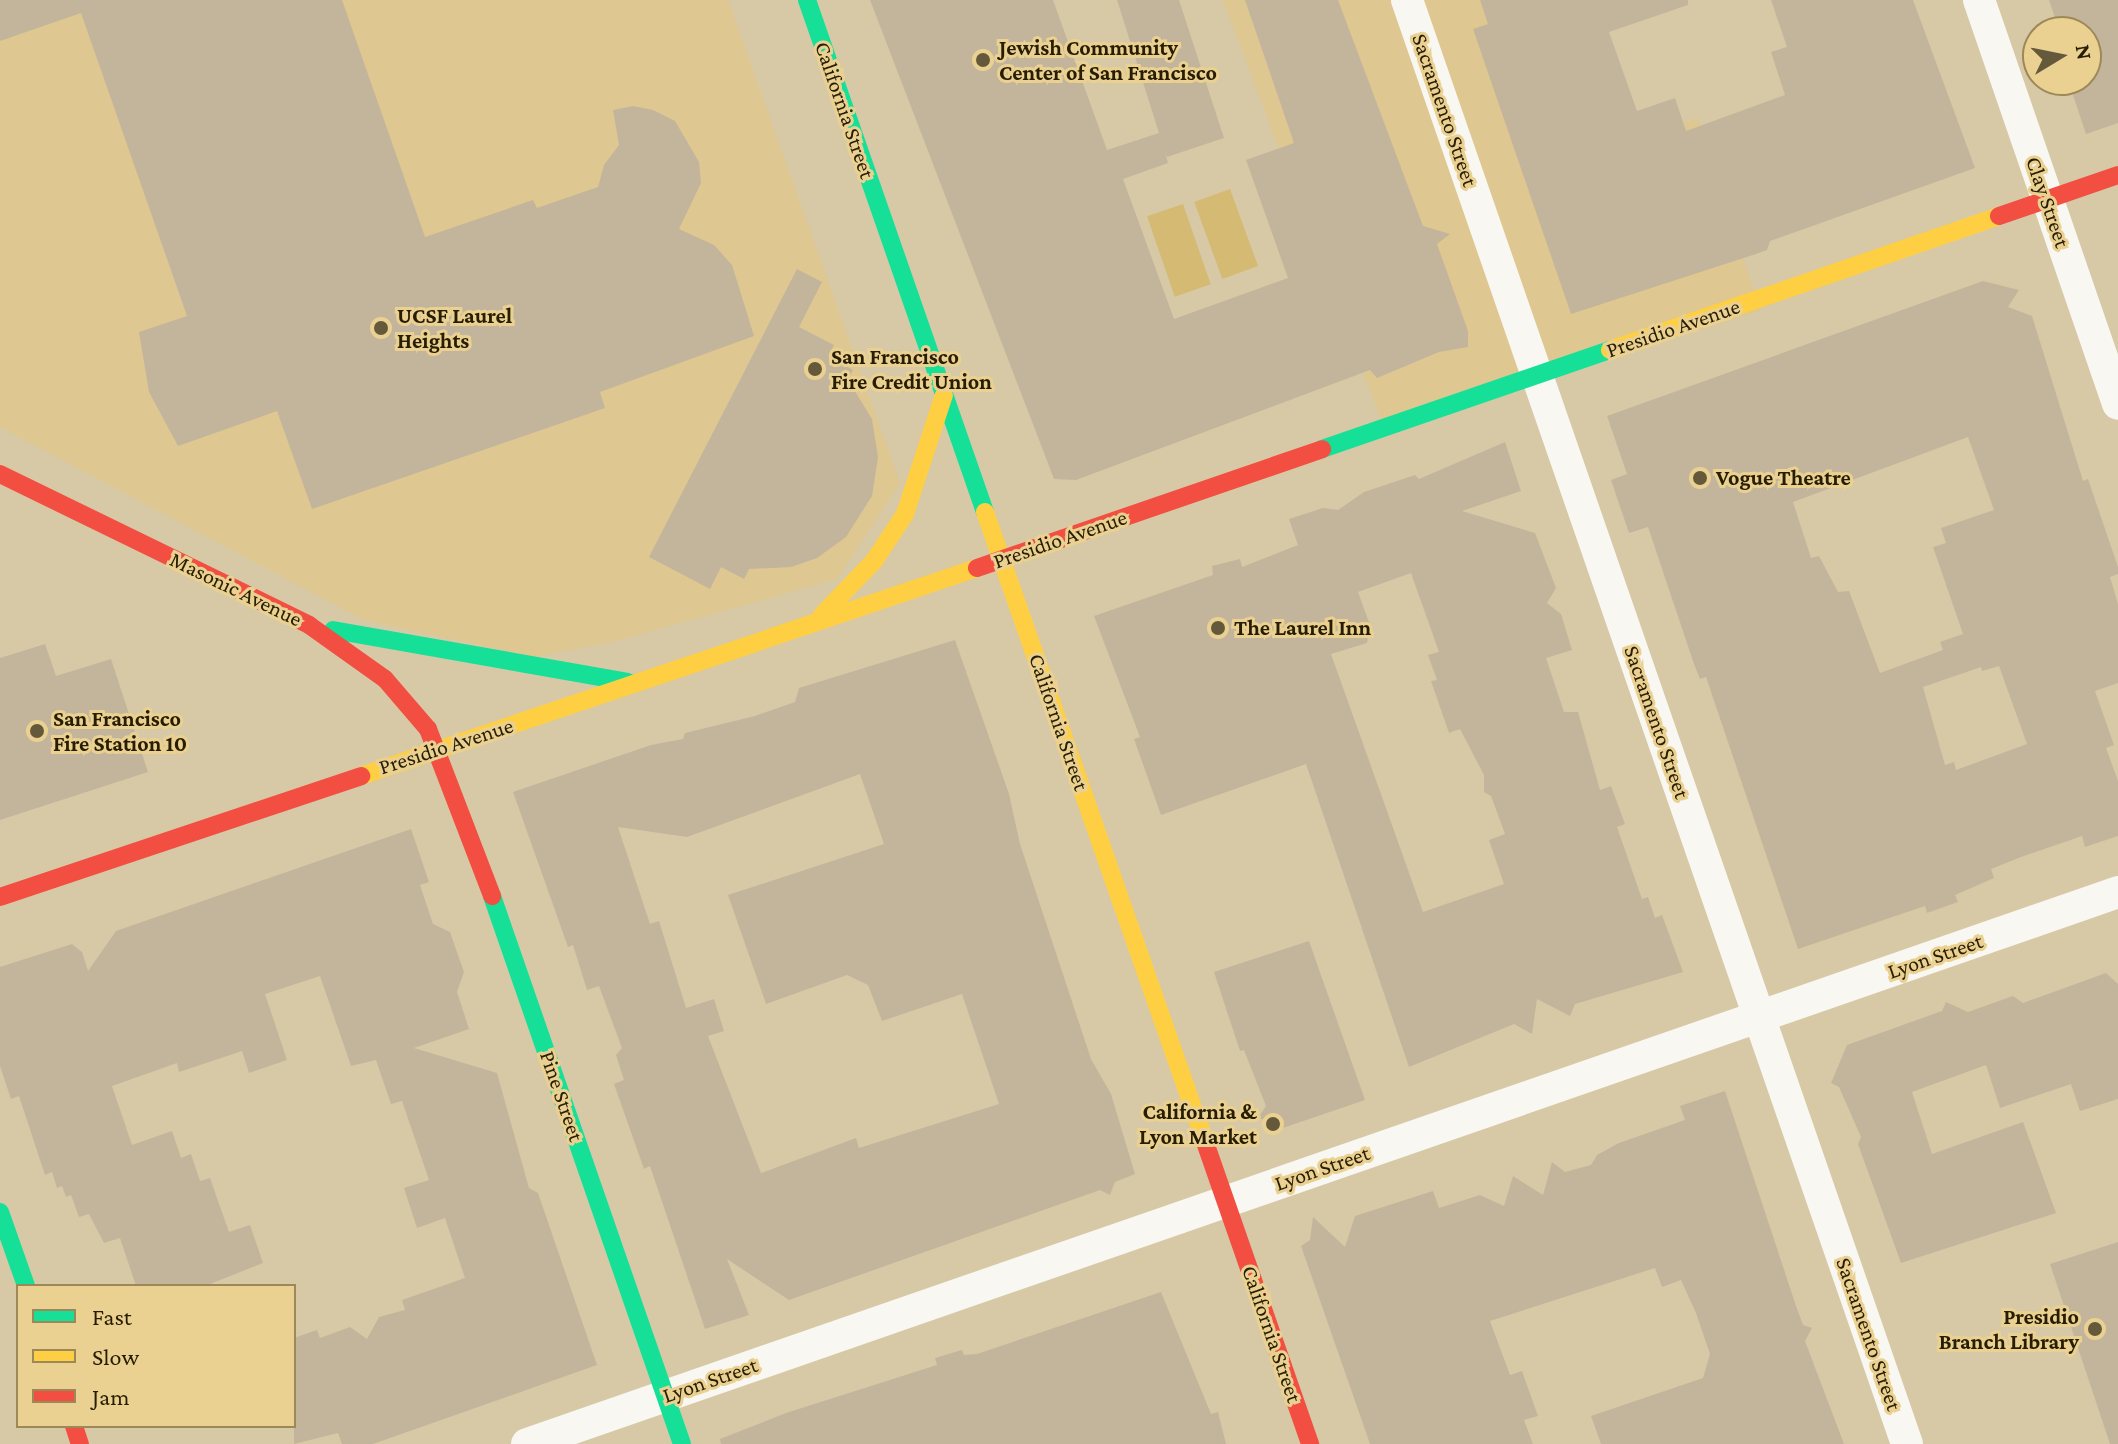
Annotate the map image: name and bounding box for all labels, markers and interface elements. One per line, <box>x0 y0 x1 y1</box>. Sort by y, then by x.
north arrow <box>2022 16 2102 96</box>
street label: Sacramento Street <box>1406 30 1484 190</box>
place label: Jewish Community Center of San Francisco <box>999 34 1217 86</box>
street label: California Street <box>809 38 881 182</box>
text: N <box>2071 43 2098 62</box>
marker: Jewish Community Center of San Francisco <box>974 51 992 69</box>
street label: Clay Street <box>2020 153 2076 251</box>
street label: Presidio Avenue <box>1603 293 1743 363</box>
place label: UCSF Laurel Heights <box>397 302 512 354</box>
marker: UCSF Laurel Heights <box>372 319 390 337</box>
place label: San Francisco Fire Credit Union <box>831 343 992 394</box>
marker: San Francisco Fire Credit Union <box>806 360 824 378</box>
place label: Vogue Theatre <box>1716 465 1851 491</box>
marker: Vogue Theatre <box>1691 469 1709 487</box>
street label: Presidio Avenue <box>990 504 1130 574</box>
street label: Masonic Avenue <box>166 546 306 632</box>
place label: The Laurel Inn <box>1234 615 1371 641</box>
marker: The Laurel Inn <box>1209 619 1227 637</box>
street label: Sacramento Street <box>1618 642 1696 802</box>
street label: California Street <box>1023 650 1095 794</box>
place label: San Francisco Fire Station 10 <box>53 705 187 756</box>
street label: Presidio Avenue <box>376 712 516 780</box>
marker: San Francisco Fire Station 10 <box>28 722 46 740</box>
street label: Lyon Street <box>1884 927 1986 985</box>
street label: Pine Street <box>534 1047 590 1145</box>
place label: California & Lyon Market <box>1139 1098 1257 1150</box>
marker: California & Lyon Market <box>1264 1115 1282 1133</box>
street label: Lyon Street <box>1271 1139 1373 1197</box>
street label: Sacramento Street <box>1830 1254 1908 1414</box>
street label: California Street <box>1236 1262 1308 1406</box>
legend <box>16 1284 296 1428</box>
text: Fast <box>92 1303 132 1330</box>
place label: Presidio Branch Library <box>1939 1303 2079 1354</box>
marker: Presidio Branch Library <box>2086 1320 2104 1338</box>
text: Slow <box>92 1343 139 1370</box>
street label: Lyon Street <box>659 1351 761 1409</box>
text: Jam <box>92 1383 130 1410</box>

